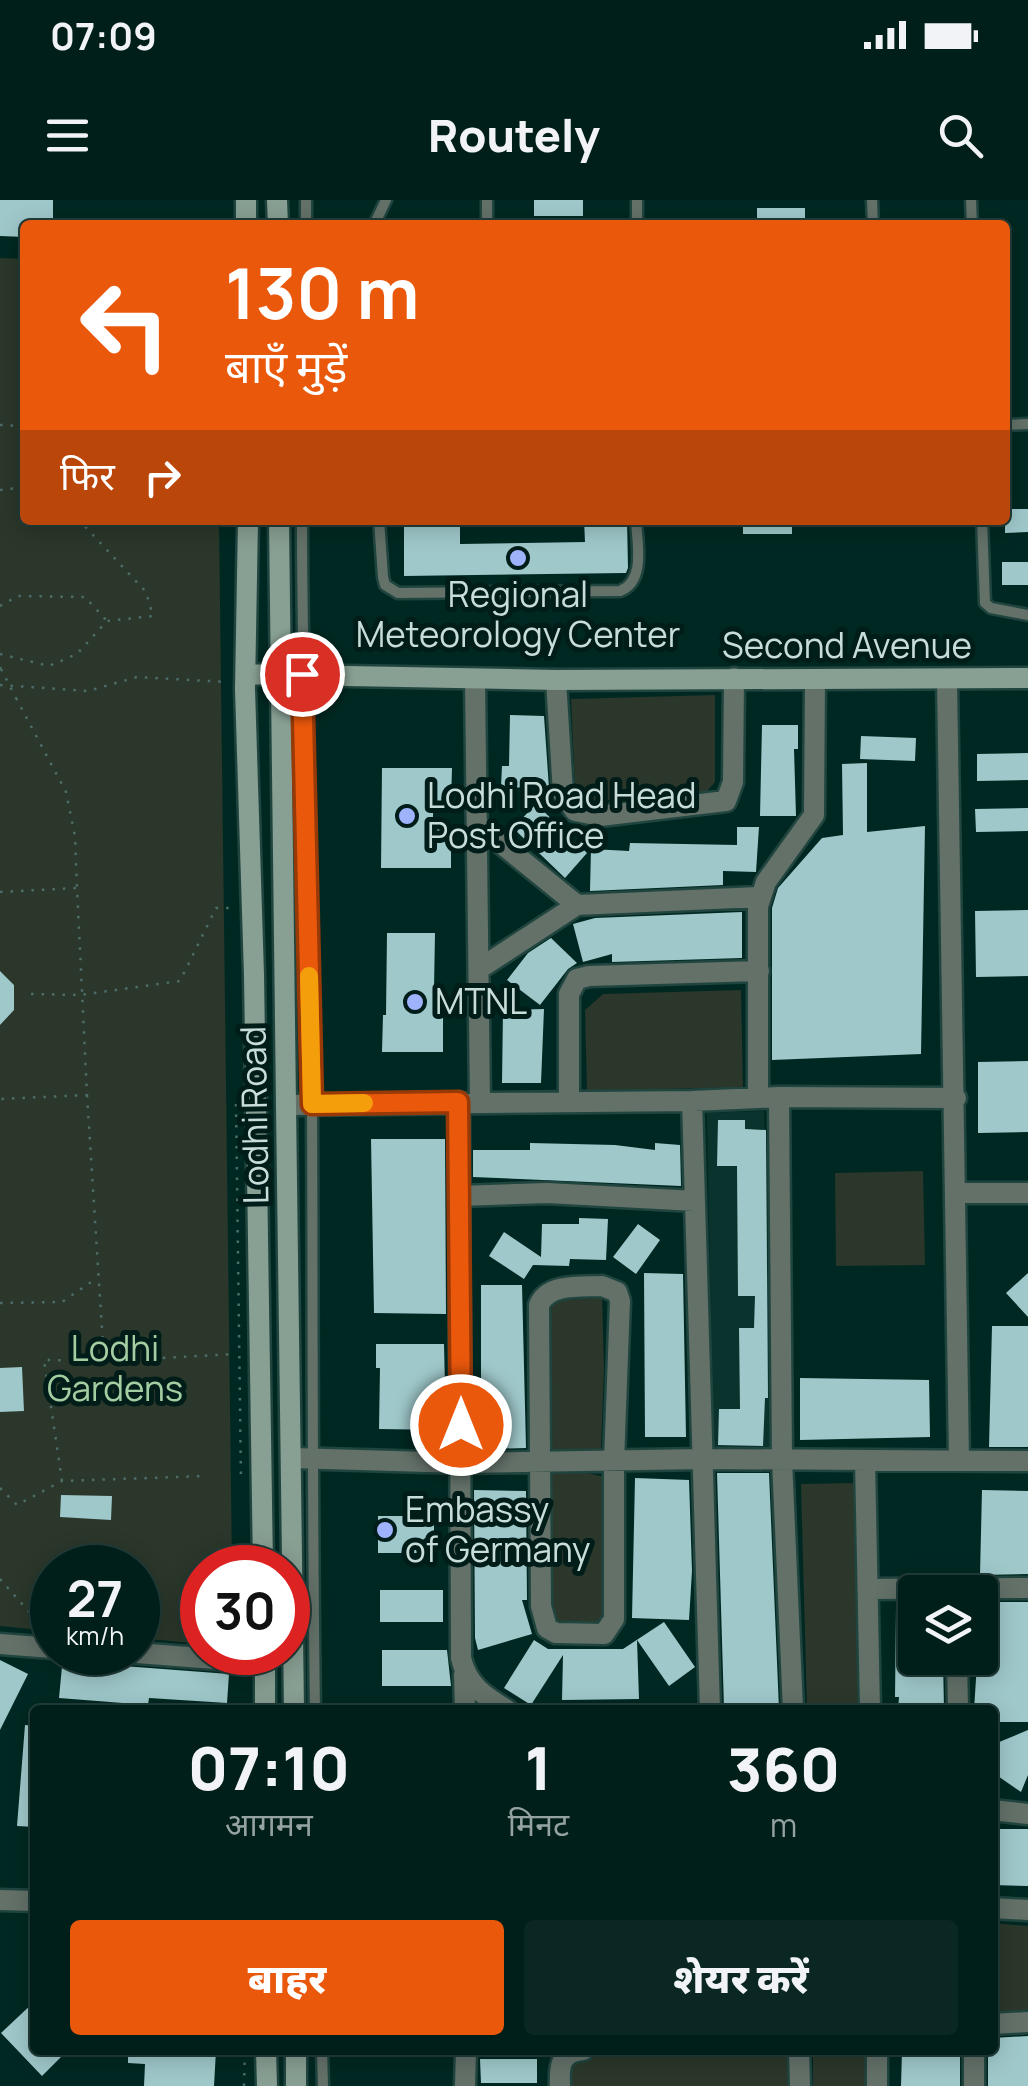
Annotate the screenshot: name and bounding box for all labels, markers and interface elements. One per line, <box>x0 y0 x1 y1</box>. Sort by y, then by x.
text: 07:09 <box>50 9 157 61</box>
text: Routely <box>428 104 600 166</box>
icon: menu <box>40 108 95 163</box>
icon: search <box>933 108 988 163</box>
text: 130 m <box>225 244 419 340</box>
icon: left <box>60 260 190 390</box>
text: बाएँ मुड़ें <box>225 335 347 397</box>
text: फिर <box>60 449 115 501</box>
icon: right <box>135 450 190 505</box>
marker: Regional Meteorology Center <box>507 547 529 569</box>
place label: Regional Meteorology Center <box>356 570 680 658</box>
street label: Second Avenue <box>722 621 972 669</box>
pin <box>260 632 345 717</box>
icon: arrive <box>275 647 330 702</box>
place label: Lodhi Road Head Post Office <box>427 771 696 859</box>
marker: Lodhi Road Head Post Office <box>396 805 418 827</box>
place label: MTNL <box>435 977 527 1025</box>
marker: MTNL <box>404 991 426 1013</box>
street label: Lodhi Road <box>228 1025 280 1205</box>
park label: Lodhi Gardens <box>47 1324 183 1412</box>
position arrow <box>409 1373 513 1477</box>
place label: Embassy of Germany <box>405 1485 591 1573</box>
marker: Embassy of Germany <box>374 1519 396 1541</box>
speed limit sign: 30 <box>180 1545 310 1675</box>
text: 27 <box>67 1564 123 1632</box>
map controls <box>898 1575 998 1675</box>
button: layers <box>898 1575 998 1675</box>
text: km/h <box>66 1618 124 1653</box>
text: 07:10 <box>188 1726 350 1808</box>
text: 1 <box>525 1726 552 1808</box>
text: 360 <box>727 1727 840 1809</box>
text: आगमन <box>225 1802 313 1846</box>
text: मिनट <box>508 1802 569 1846</box>
text: m <box>770 1803 797 1847</box>
button: बाहर <box>70 1920 504 2035</box>
button: शेयर करें <box>524 1920 958 2035</box>

